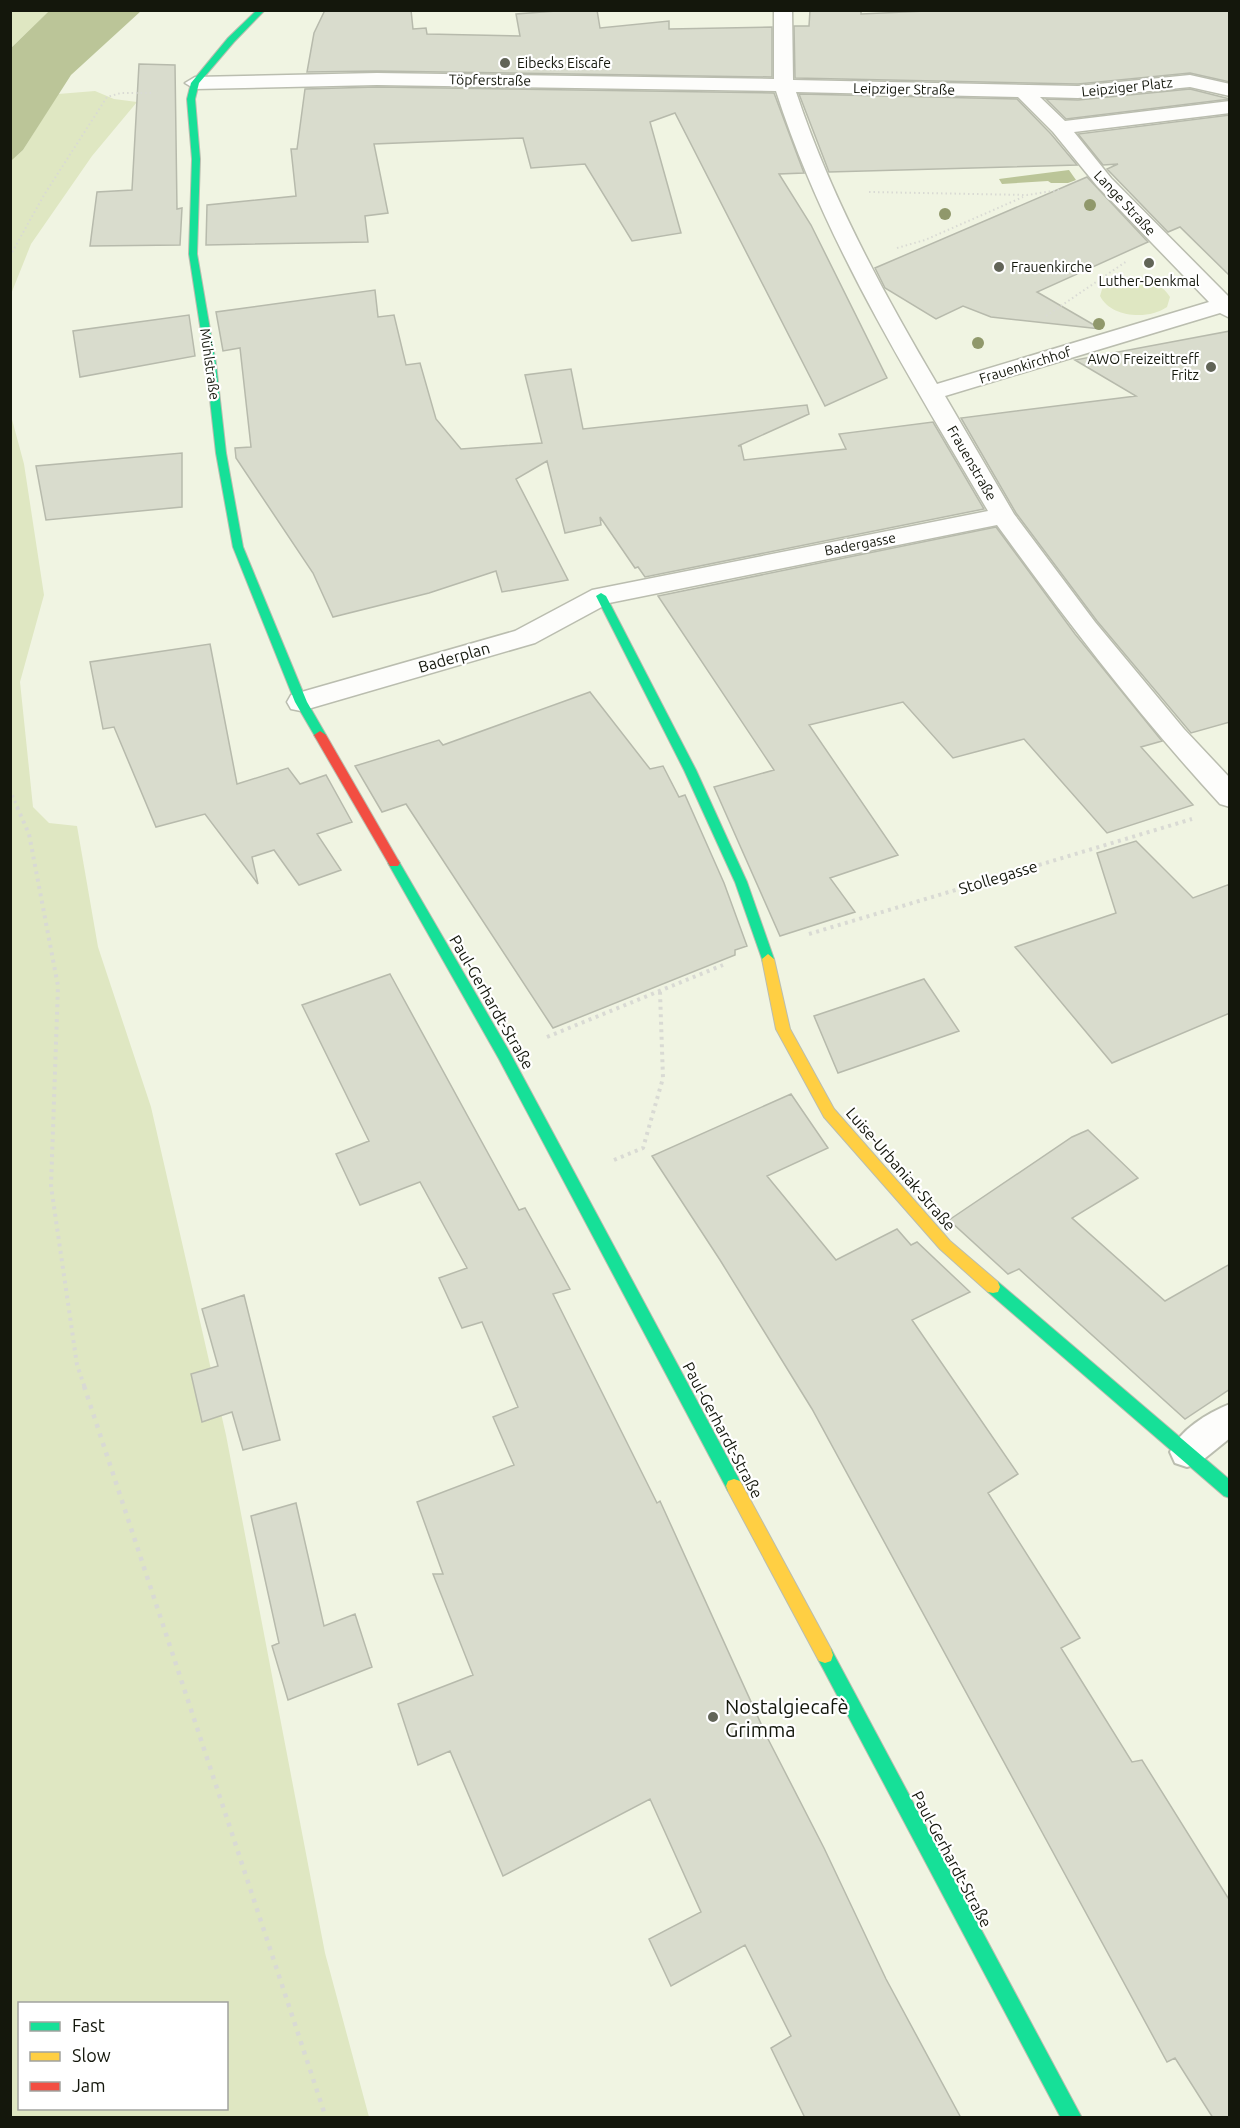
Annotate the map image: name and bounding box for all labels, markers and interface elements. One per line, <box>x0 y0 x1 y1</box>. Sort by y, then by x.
place label: Eibecks Eiscafe <box>517 55 611 71</box>
marker: Eibecks Eiscafe <box>498 56 512 70</box>
street label: Töpferstraße <box>449 71 531 89</box>
street label: Leipziger Platz <box>1081 74 1173 100</box>
street label: Leipziger Straße <box>853 80 955 98</box>
street label: Lange Straße <box>1091 167 1159 239</box>
marker: Luther-Denkmal <box>1142 256 1156 270</box>
place label: Frauenkirche <box>1011 259 1092 275</box>
marker: Frauenkirche <box>992 260 1006 274</box>
place label: Luther-Denkmal <box>1098 273 1200 289</box>
street label: Mühlstraße <box>197 327 223 401</box>
street label: Frauenkirchhof <box>977 343 1073 387</box>
place label: AWO Freizeittreff Fritz <box>1087 351 1199 383</box>
marker: AWO Freizeittreff Fritz <box>1204 360 1218 374</box>
street label: Frauenstraße <box>944 423 1000 503</box>
street label: Badergasse <box>823 529 897 559</box>
street label: Baderplan <box>416 638 492 676</box>
street label: Stollegasse <box>956 856 1040 898</box>
street label: Paul-Gerhardt-Straße <box>446 932 538 1072</box>
street label: Luise-Urbaniak-Straße <box>843 1104 959 1234</box>
street label: Paul-Gerhardt-Straße <box>679 1359 767 1501</box>
place label: Nostalgiecafè Grimma <box>725 1695 849 1741</box>
marker: Nostalgiecafè Grimma <box>706 1710 720 1724</box>
street label: Paul-Gerhardt-Straße <box>908 1788 996 1930</box>
legend <box>18 2002 228 2110</box>
text: Fast <box>72 2015 105 2035</box>
text: Slow <box>72 2045 111 2065</box>
text: Jam <box>72 2075 106 2095</box>

